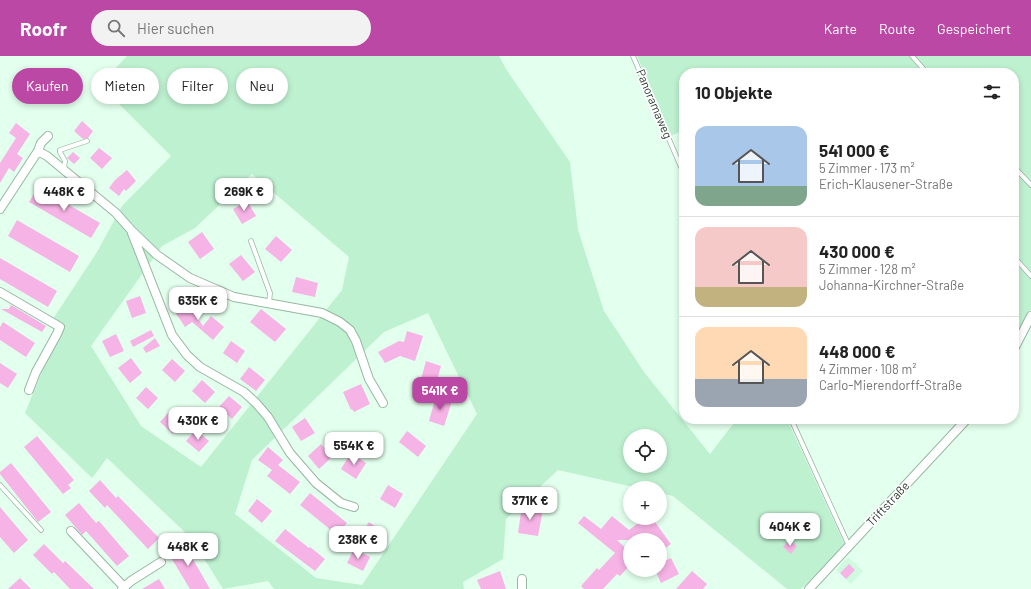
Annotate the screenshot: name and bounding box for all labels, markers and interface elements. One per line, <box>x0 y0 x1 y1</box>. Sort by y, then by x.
search box <box>91 10 371 46</box>
text: Roofr <box>20 17 67 40</box>
icon: search <box>105 17 127 39</box>
text: Hier suchen <box>137 19 214 37</box>
text: Karte <box>824 20 857 37</box>
text: Route <box>879 20 915 37</box>
text: Gespeichert <box>937 20 1011 37</box>
street label: Panoramaweg <box>634 67 676 140</box>
chip: Kaufen <box>12 68 83 104</box>
chip: Mieten <box>91 68 159 104</box>
chip: Filter <box>167 68 228 104</box>
chip: Neu <box>236 68 288 104</box>
icon: filters <box>981 81 1003 103</box>
text: 10 Objekte <box>695 82 773 102</box>
text: 541 000 € <box>819 140 889 160</box>
icon: home <box>727 142 775 190</box>
text: 5 Zimmer · 173 m² <box>819 160 915 176</box>
text: Erich-Klausener-Straße <box>819 176 953 192</box>
pin: 448K € <box>31 178 97 212</box>
pin: 269K € <box>211 178 277 212</box>
text: 448K € <box>43 183 85 199</box>
text: 269K € <box>224 183 264 199</box>
text: 430 000 € <box>819 241 895 261</box>
icon: home <box>727 243 775 291</box>
text: 5 Zimmer · 128 m² <box>819 261 916 277</box>
text: Johanna-Kirchner-Straße <box>819 277 964 293</box>
pin: 635K € <box>165 287 231 321</box>
text: 635K € <box>178 292 218 308</box>
text: 448 000 € <box>819 341 895 361</box>
icon: home <box>727 343 775 391</box>
text: 4 Zimmer · 108 m² <box>819 361 916 377</box>
pin: 541K € <box>407 377 473 411</box>
text: Carlo-Mierendorff-Straße <box>819 377 962 393</box>
text: 541K € <box>421 382 459 398</box>
pin: 430K € <box>165 407 231 441</box>
text: 430K € <box>177 412 219 428</box>
map controls <box>623 429 667 577</box>
button: locate <box>623 429 667 473</box>
pin: 554K € <box>321 432 387 466</box>
text: 554K € <box>334 437 374 453</box>
street label: Triftstraße <box>863 478 911 529</box>
button: + <box>623 481 667 525</box>
pin: 371K € <box>497 487 563 521</box>
text: 371K € <box>511 492 549 508</box>
pin: 404K € <box>757 513 823 547</box>
text: 404K € <box>769 518 811 534</box>
pin: 238K € <box>325 526 391 560</box>
text: 238K € <box>338 531 378 547</box>
pin: 448K € <box>155 533 221 567</box>
button: − <box>623 533 667 577</box>
text: 448K € <box>167 538 209 554</box>

